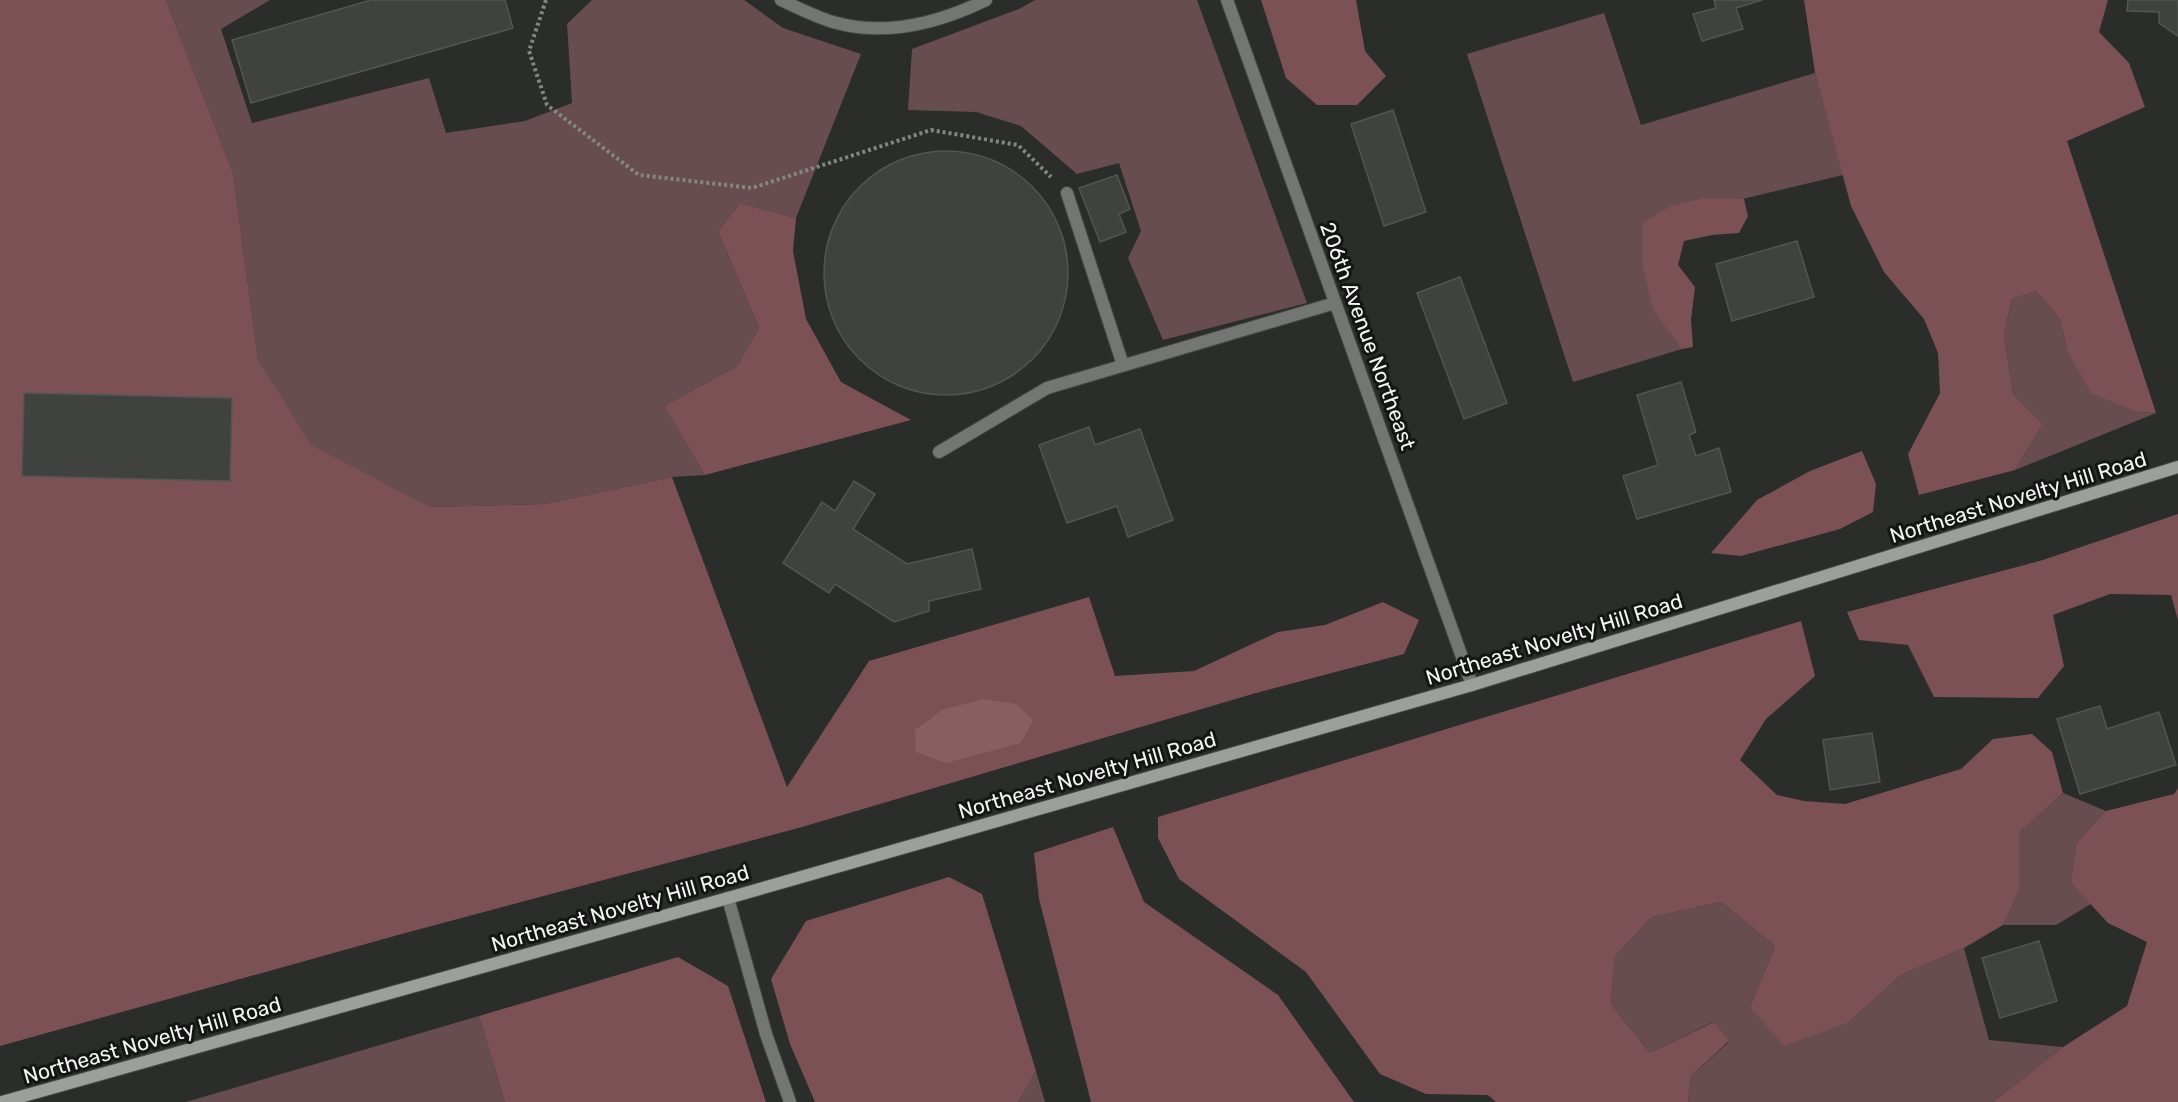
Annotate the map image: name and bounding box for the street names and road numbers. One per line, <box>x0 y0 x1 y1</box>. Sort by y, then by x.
street label: 206th Avenue Northeast <box>1315 219 1421 453</box>
street label: Northeast Novelty Hill Road <box>1887 446 2149 548</box>
street label: Northeast Novelty Hill Road <box>1423 588 1685 690</box>
street label: Northeast Novelty Hill Road <box>955 726 1219 824</box>
street label: Northeast Novelty Hill Road <box>488 859 752 957</box>
street label: Northeast Novelty Hill Road <box>20 991 284 1089</box>

